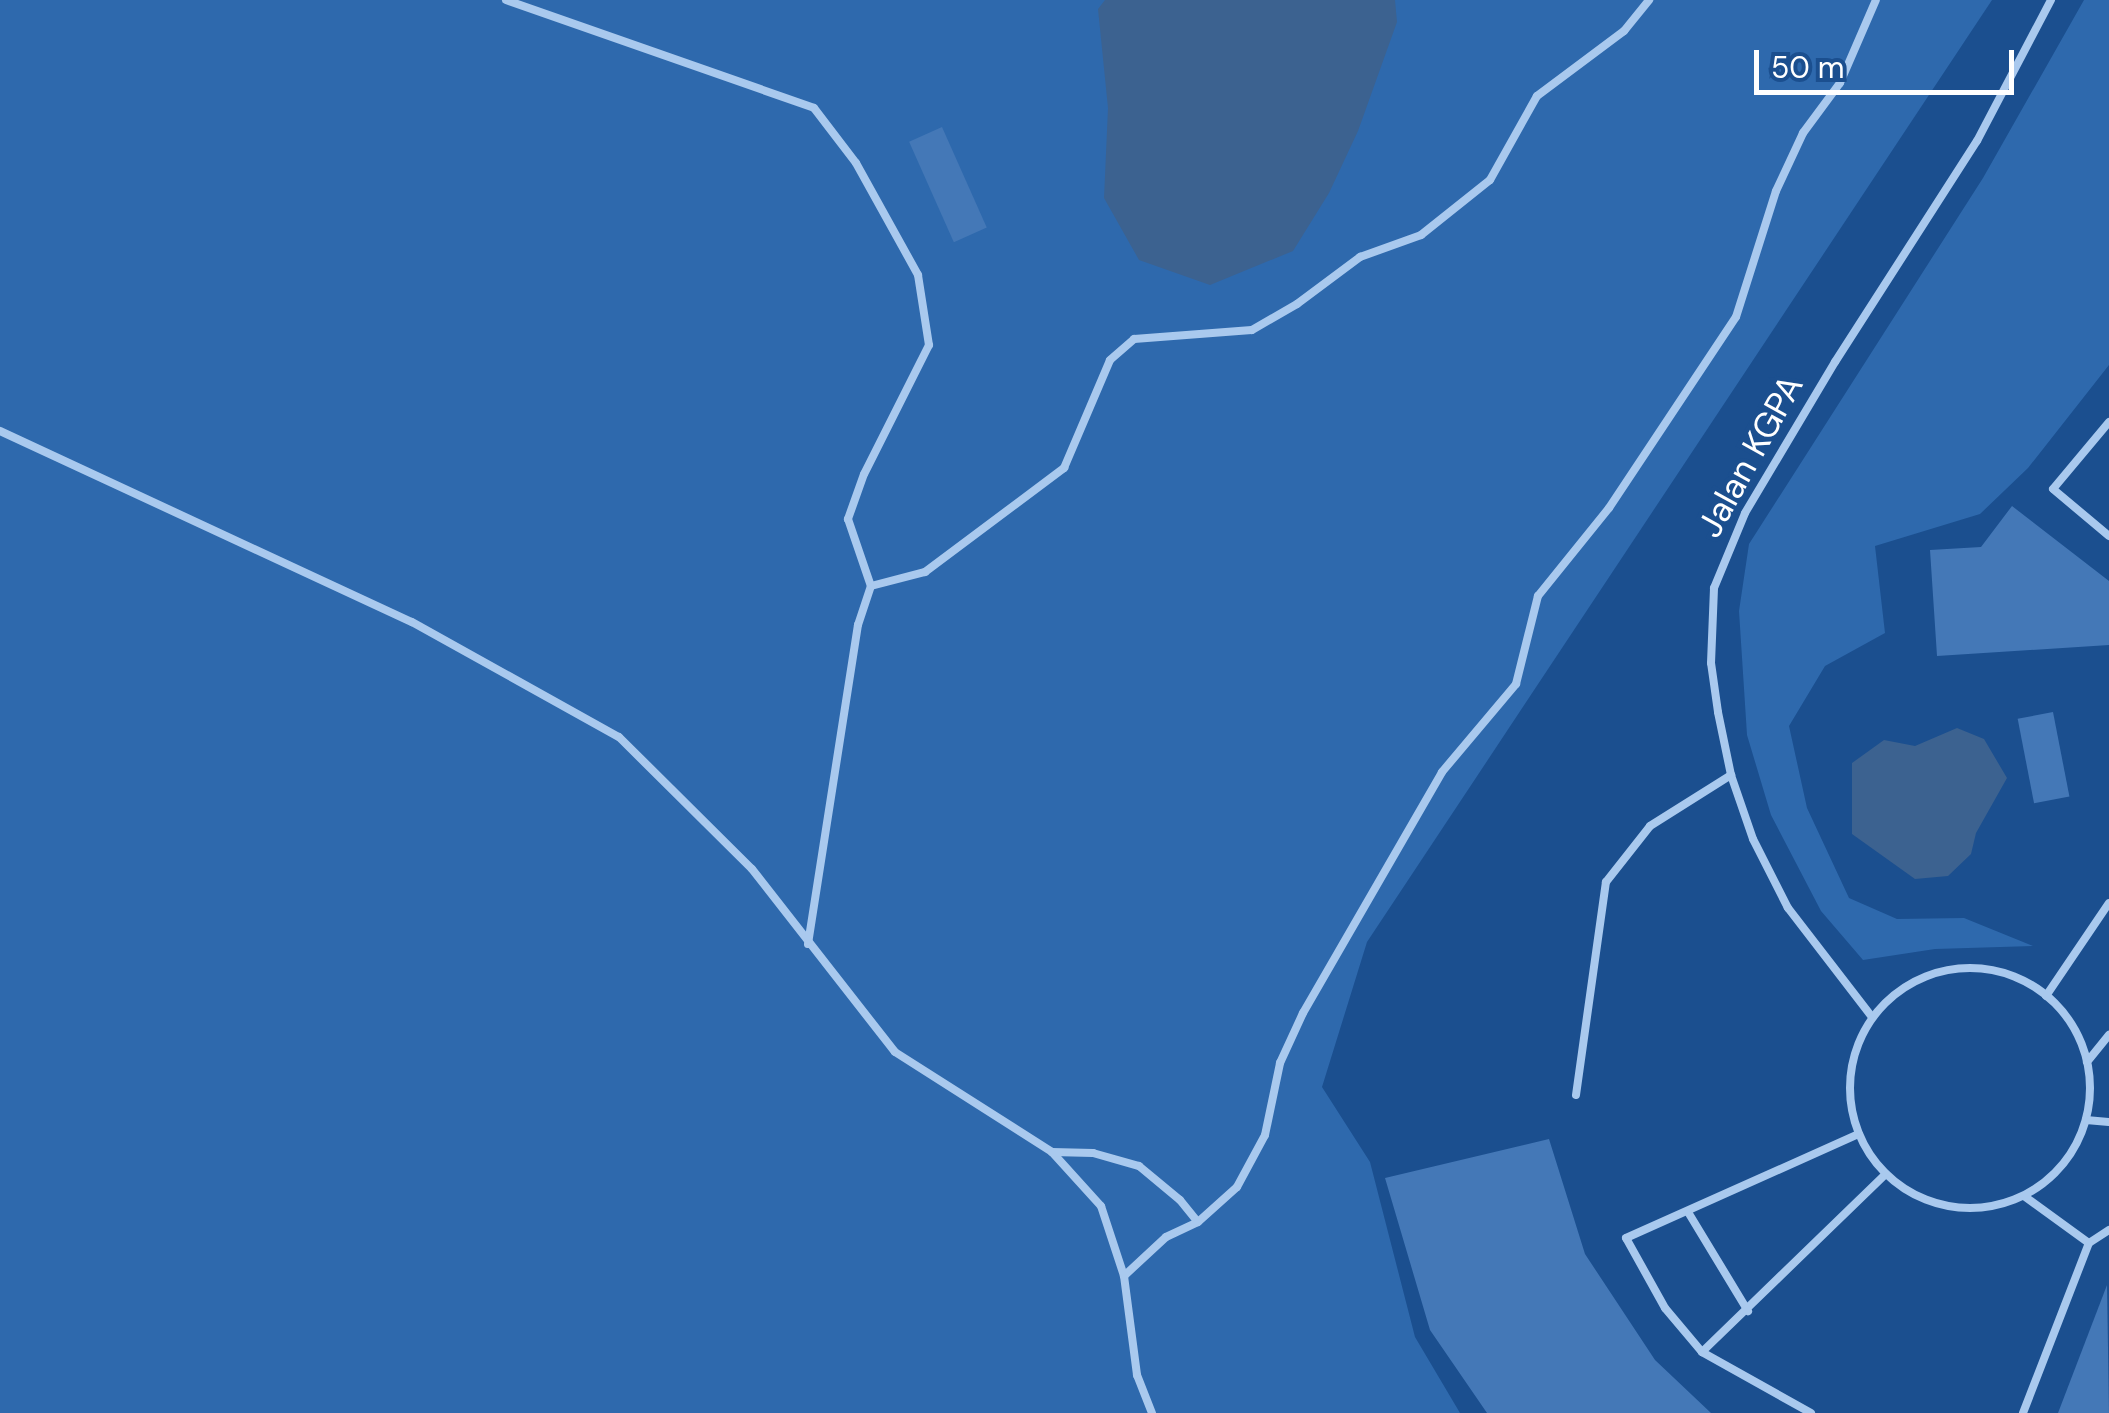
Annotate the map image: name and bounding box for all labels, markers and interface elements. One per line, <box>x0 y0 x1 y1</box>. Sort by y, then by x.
scale bar <box>1759 30 2019 92</box>
text: 50 m <box>1771 48 1845 87</box>
street label: Jalan KGPA <box>1688 368 1812 544</box>

